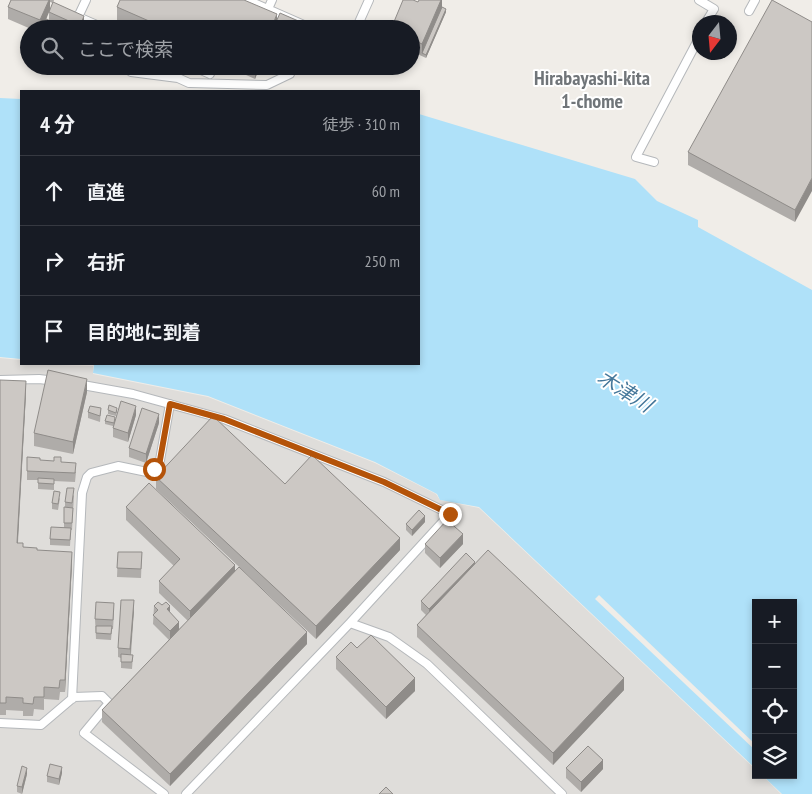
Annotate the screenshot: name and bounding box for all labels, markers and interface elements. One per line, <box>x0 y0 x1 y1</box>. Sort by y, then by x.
north arrow <box>692 15 737 60</box>
search box <box>20 20 420 75</box>
icon: search <box>38 34 66 62</box>
text: ここで検索 <box>78 37 173 61</box>
district label: Hirabayashi-kita 1-chome <box>534 65 650 114</box>
text: 4 分 <box>40 111 75 138</box>
text: 徒歩 · 310 m <box>322 114 400 134</box>
icon: ahead <box>40 177 68 205</box>
text: 直進 <box>87 180 125 204</box>
text: 60 m <box>372 181 400 201</box>
icon: right <box>40 247 68 275</box>
text: 右折 <box>87 250 125 274</box>
text: 250 m <box>365 251 400 271</box>
icon: arrive <box>40 317 68 345</box>
text: 目的地に到着 <box>87 320 201 344</box>
water label: 木津川 <box>593 364 659 419</box>
route start <box>143 458 166 481</box>
route end <box>439 503 462 526</box>
map controls <box>752 599 797 779</box>
button: + <box>752 599 797 644</box>
button: − <box>752 644 797 689</box>
button: locate <box>752 689 797 734</box>
button: layers <box>752 734 797 779</box>

